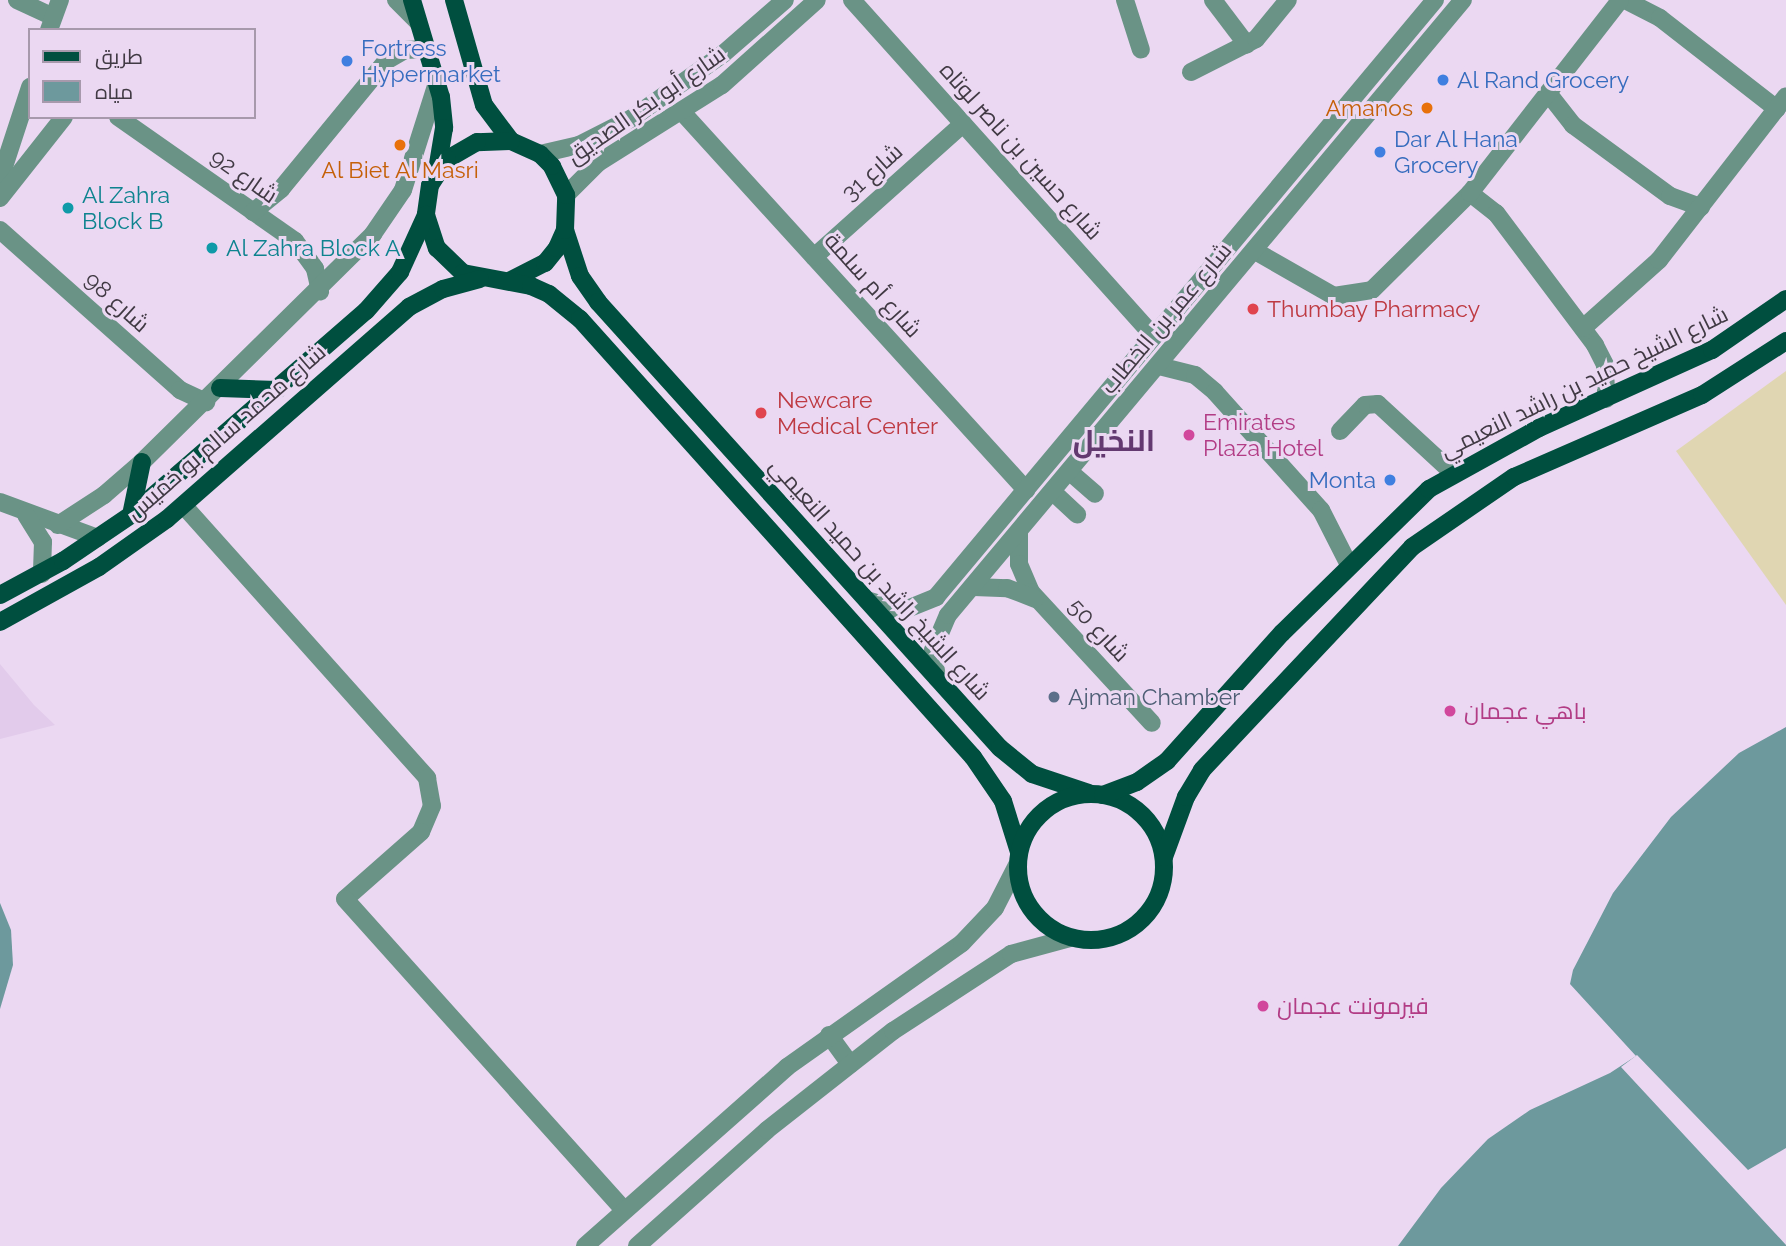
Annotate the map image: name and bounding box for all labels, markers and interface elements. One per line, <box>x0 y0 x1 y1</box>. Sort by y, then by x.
legend <box>28 28 256 119</box>
place label: Fortress Hypermarket <box>361 34 501 88</box>
street label: شارع أبو بكر الصديق <box>561 40 731 170</box>
text: طريق <box>95 44 143 69</box>
marker: Fortress Hypermarket <box>339 53 355 69</box>
street label: شارع حسين بن ناصر لوتاه <box>934 56 1108 246</box>
place label: Al Rand Grocery <box>1457 66 1630 94</box>
marker: Al Rand Grocery <box>1435 72 1451 88</box>
text: مياه <box>95 79 133 104</box>
place label: Amanos <box>1326 94 1413 122</box>
marker: Amanos <box>1419 100 1435 116</box>
place label: Dar Al Hana Grocery <box>1394 125 1520 179</box>
marker: Al Biet Al Masri <box>392 137 408 153</box>
street label: شارع 31 <box>836 137 908 207</box>
street label: شارع 92 <box>205 143 283 209</box>
marker: Dar Al Hana Grocery <box>1372 144 1388 160</box>
place label: Al Biet Al Masri <box>320 156 480 184</box>
place label: Al Zahra Block B <box>82 181 171 235</box>
marker: Al Zahra Block B <box>60 200 76 216</box>
street label: شارع أم سلمة <box>819 227 927 343</box>
place label: Al Zahra Block A <box>226 234 402 262</box>
street label: شارع عمر بن الخطاب <box>1095 237 1237 399</box>
marker: Al Zahra Block A <box>204 240 220 256</box>
street label: شارع 98 <box>79 266 155 338</box>
place label: Thumbay Pharmacy <box>1267 295 1481 323</box>
street label: شارع الشيخ حميد بن راشد النعيمي <box>1435 300 1733 464</box>
marker: Thumbay Pharmacy <box>1245 301 1261 317</box>
street label: شارع محمد سالم بو خميس <box>121 338 331 526</box>
place label: Newcare Medical Center <box>777 386 939 440</box>
marker: Newcare Medical Center <box>751 403 771 423</box>
place label: Emirates Plaza Hotel <box>1203 408 1323 462</box>
district label: النخيل <box>1073 423 1155 459</box>
marker: Emirates Plaza Hotel <box>1181 427 1197 443</box>
street label: شارع الشيخ راشد بن حميد النعيمي <box>764 452 996 706</box>
place label: Monta <box>1309 466 1376 494</box>
marker: Monta <box>1382 472 1398 488</box>
street label: شارع 50 <box>1063 592 1135 668</box>
place label: Ajman Chamber <box>1068 683 1240 711</box>
marker: Ajman Chamber <box>1046 689 1062 705</box>
place label: باهي عجمان <box>1464 697 1587 725</box>
marker: باهي عجمان <box>1442 703 1458 719</box>
place label: فيرمونت عجمان <box>1277 992 1429 1020</box>
marker: فيرمونت عجمان <box>1255 998 1271 1014</box>

